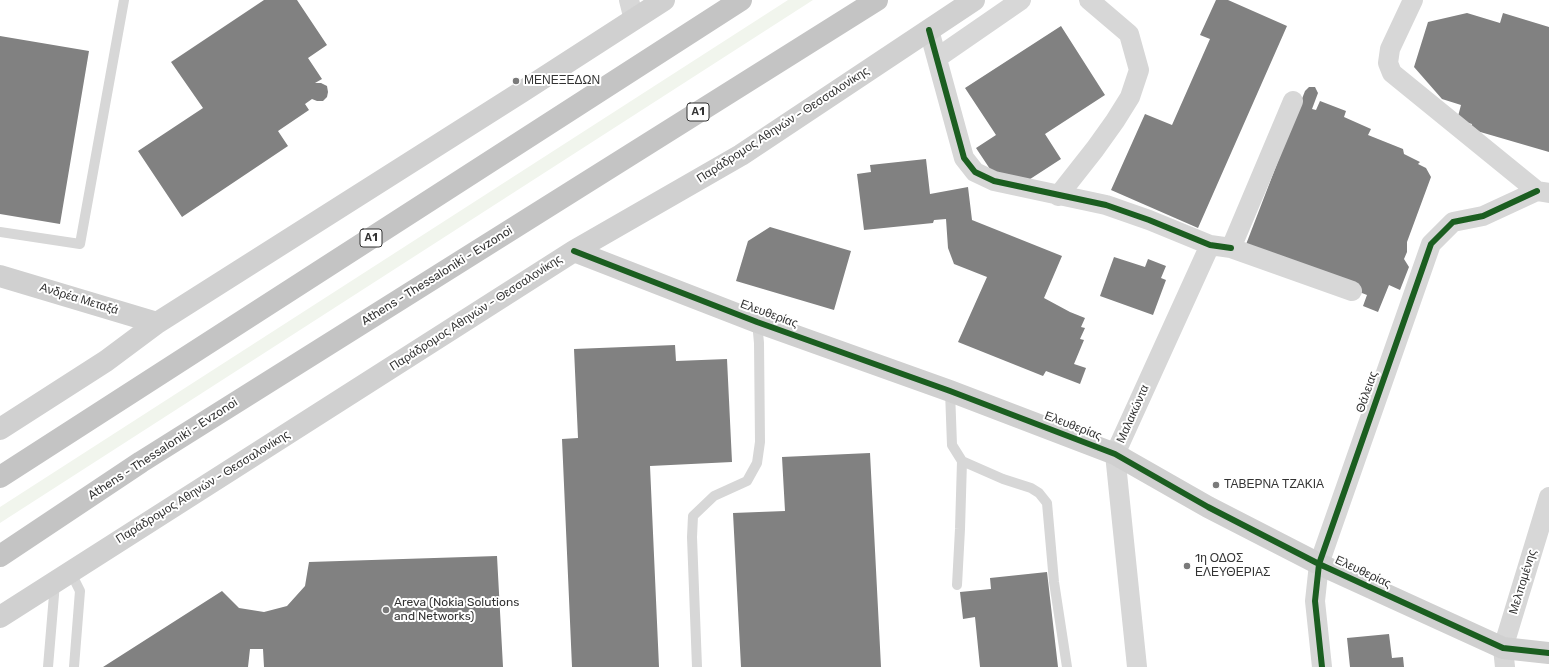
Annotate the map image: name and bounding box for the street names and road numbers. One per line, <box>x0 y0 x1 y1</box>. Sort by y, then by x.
street label: Παράδρομος Αθηνών - Θεσσαλονίκης <box>694 64 872 186</box>
road number: Α1 <box>687 103 709 121</box>
street label: Athens - Thessaloniki - Evzonoi <box>359 223 515 329</box>
road number: Α1 <box>360 229 382 247</box>
street label: Παράδρομος Αθηνών - Θεσσαλονίκης <box>387 252 565 374</box>
street label: Ανδρέα Μεταξά <box>38 280 120 318</box>
street label: Ελευθερίας <box>738 297 800 331</box>
street label: Θάλειας <box>1353 369 1381 415</box>
street label: Μαλακώντα <box>1114 383 1152 445</box>
street label: Athens - Thessaloniki - Evzonoi <box>85 395 241 503</box>
street label: Ελευθερίας <box>1042 408 1104 444</box>
street label: Παράδρομος Αθηνών - Θεσσαλονίκης <box>113 427 293 547</box>
street label: Μελπομένης <box>1506 548 1540 616</box>
street label: Ελευθερίας <box>1333 553 1393 591</box>

